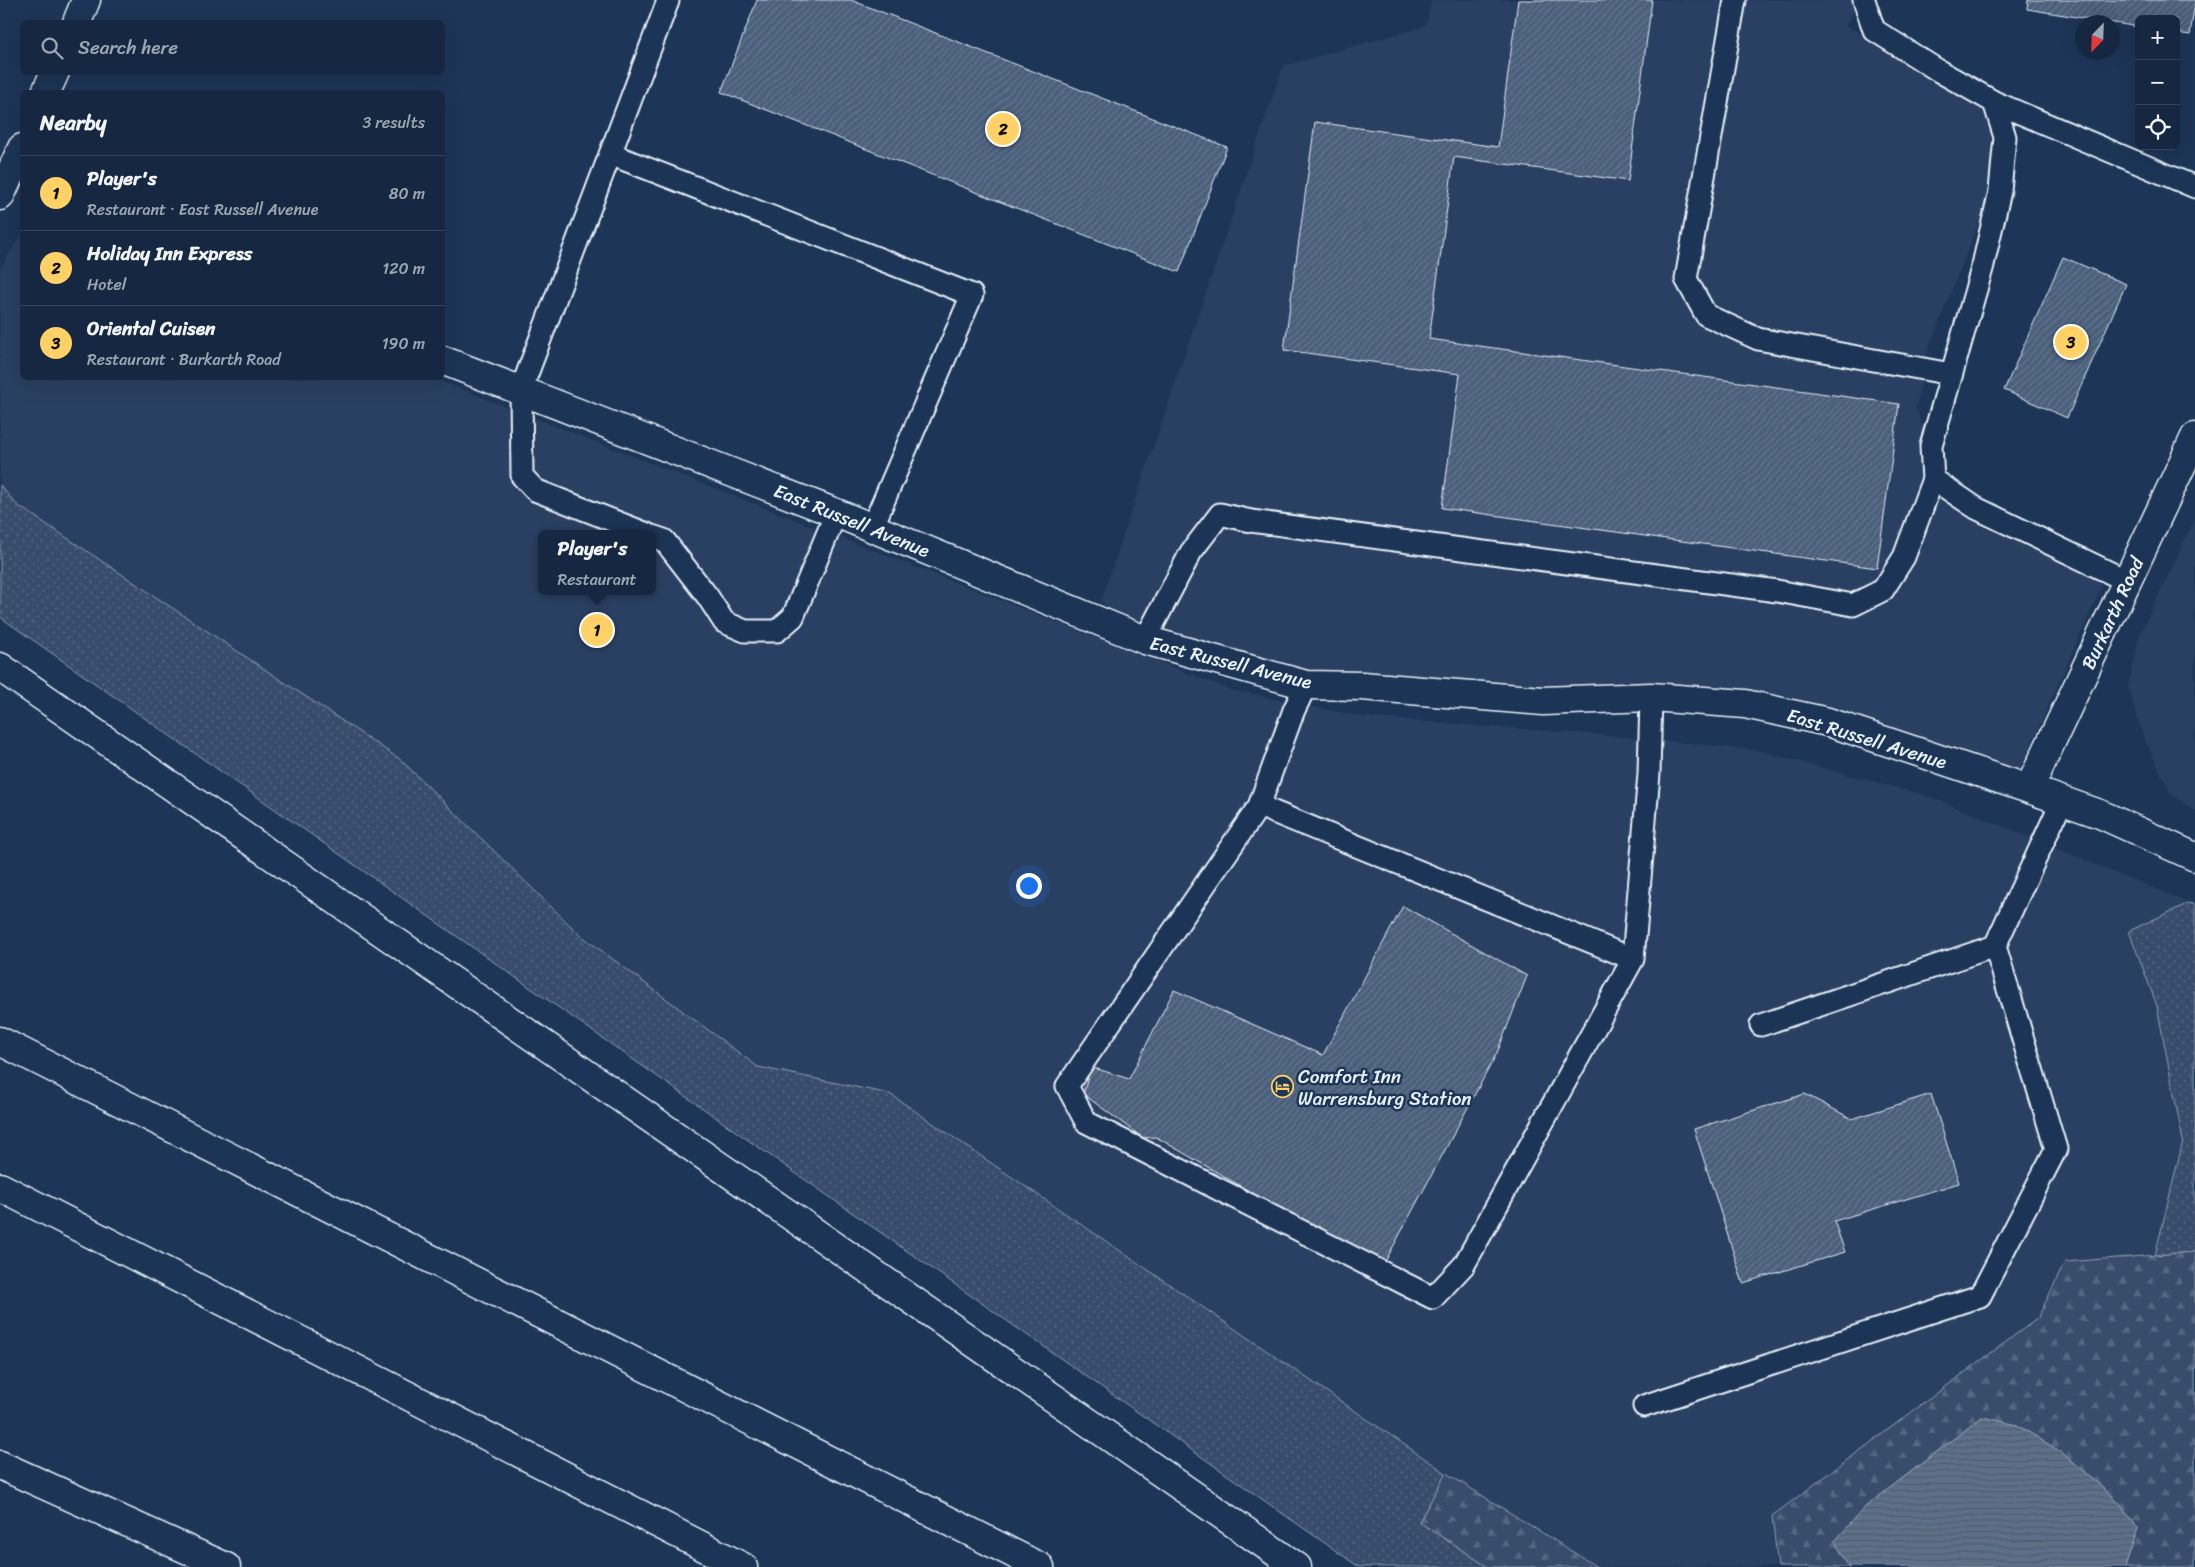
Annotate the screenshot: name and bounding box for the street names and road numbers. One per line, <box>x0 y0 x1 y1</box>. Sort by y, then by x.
street label: East Russell Avenue <box>769 474 935 567</box>
street label: Burkarth Road <box>2072 550 2154 675</box>
street label: East Russell Avenue <box>1146 626 1315 699</box>
street label: East Russell Avenue <box>1783 698 1951 779</box>

